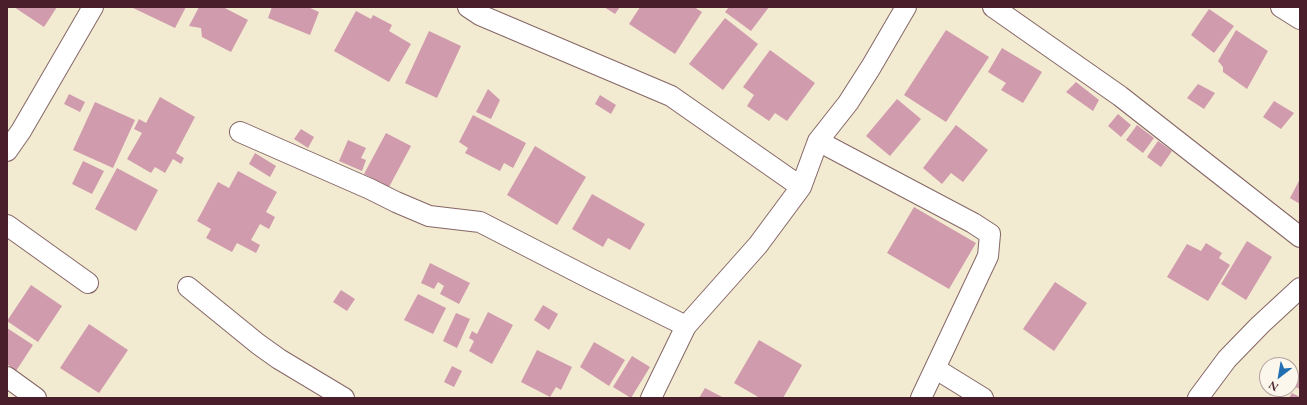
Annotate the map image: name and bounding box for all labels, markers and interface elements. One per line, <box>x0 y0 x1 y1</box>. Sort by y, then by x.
north arrow <box>1259 357 1299 397</box>
text: N <box>1266 378 1281 395</box>

